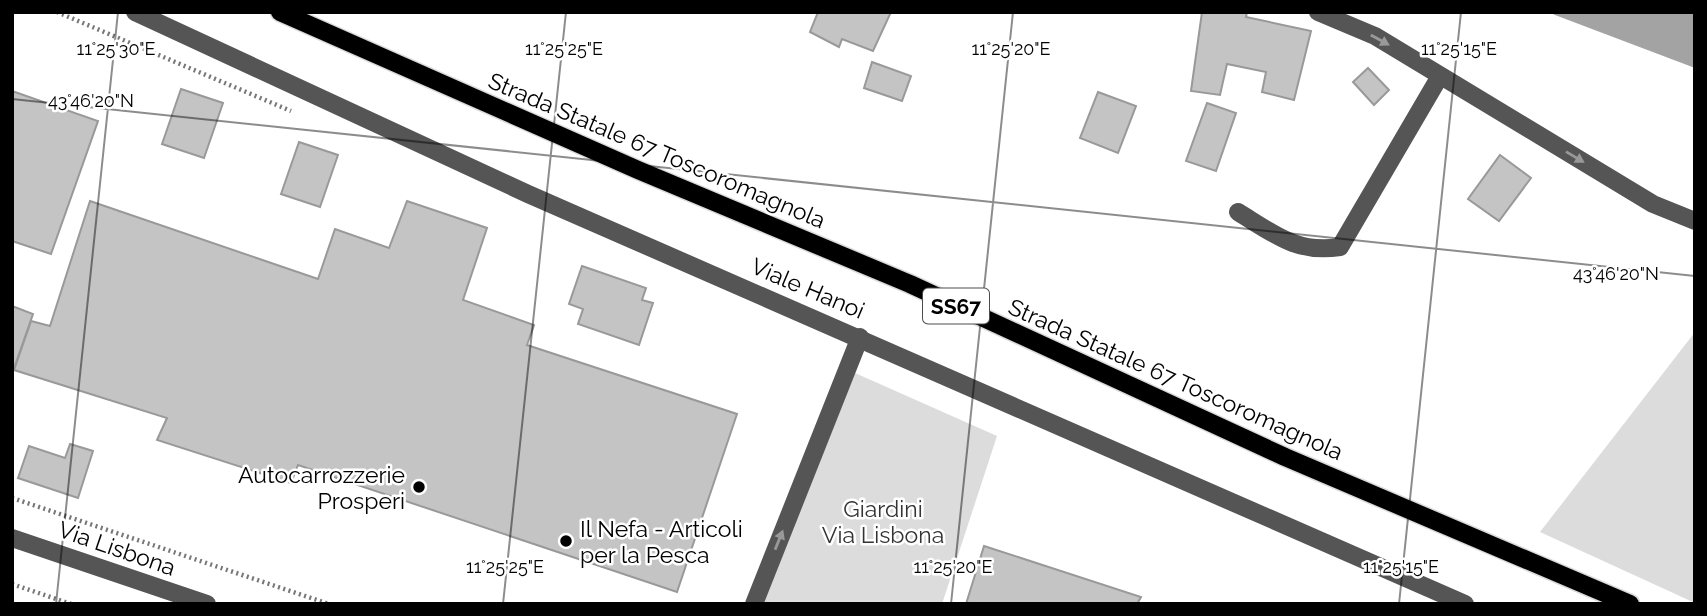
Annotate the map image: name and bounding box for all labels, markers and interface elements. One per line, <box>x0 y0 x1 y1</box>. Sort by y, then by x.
one-way arrow <box>1370 34 1390 46</box>
text: 11°25'30"E <box>76 38 156 59</box>
text: 11°25'25"E <box>525 38 603 59</box>
text: 11°25'20"E <box>971 38 1051 59</box>
text: 11°25'15"E <box>1421 38 1497 59</box>
street label: Strada Statale 67 Toscoromagnola <box>484 67 830 233</box>
text: 43°46'20"N <box>48 90 134 111</box>
one-way arrow <box>1566 151 1585 163</box>
street label: Viale Hanoi <box>747 252 869 324</box>
text: 43°46'20"N <box>1573 263 1659 284</box>
road number: SS67 <box>923 288 989 324</box>
street label: Strada Statale 67 Toscoromagnola <box>1004 293 1348 465</box>
place label: Autocarrozzerie Prosperi <box>238 461 405 514</box>
marker: Autocarrozzerie Prosperi <box>411 479 427 495</box>
park label: Giardini Via Lisbona <box>822 495 944 548</box>
street label: Via Lisbona <box>55 515 179 581</box>
place label: Il Nefa - Articoli per la Pesca <box>580 515 743 568</box>
one-way arrow <box>774 530 785 551</box>
marker: Il Nefa - Articoli per la Pesca <box>558 533 574 549</box>
text: 11°25'25"E <box>466 556 544 577</box>
text: 11°25'20"E <box>913 556 993 577</box>
text: 11°25'15"E <box>1363 556 1439 577</box>

